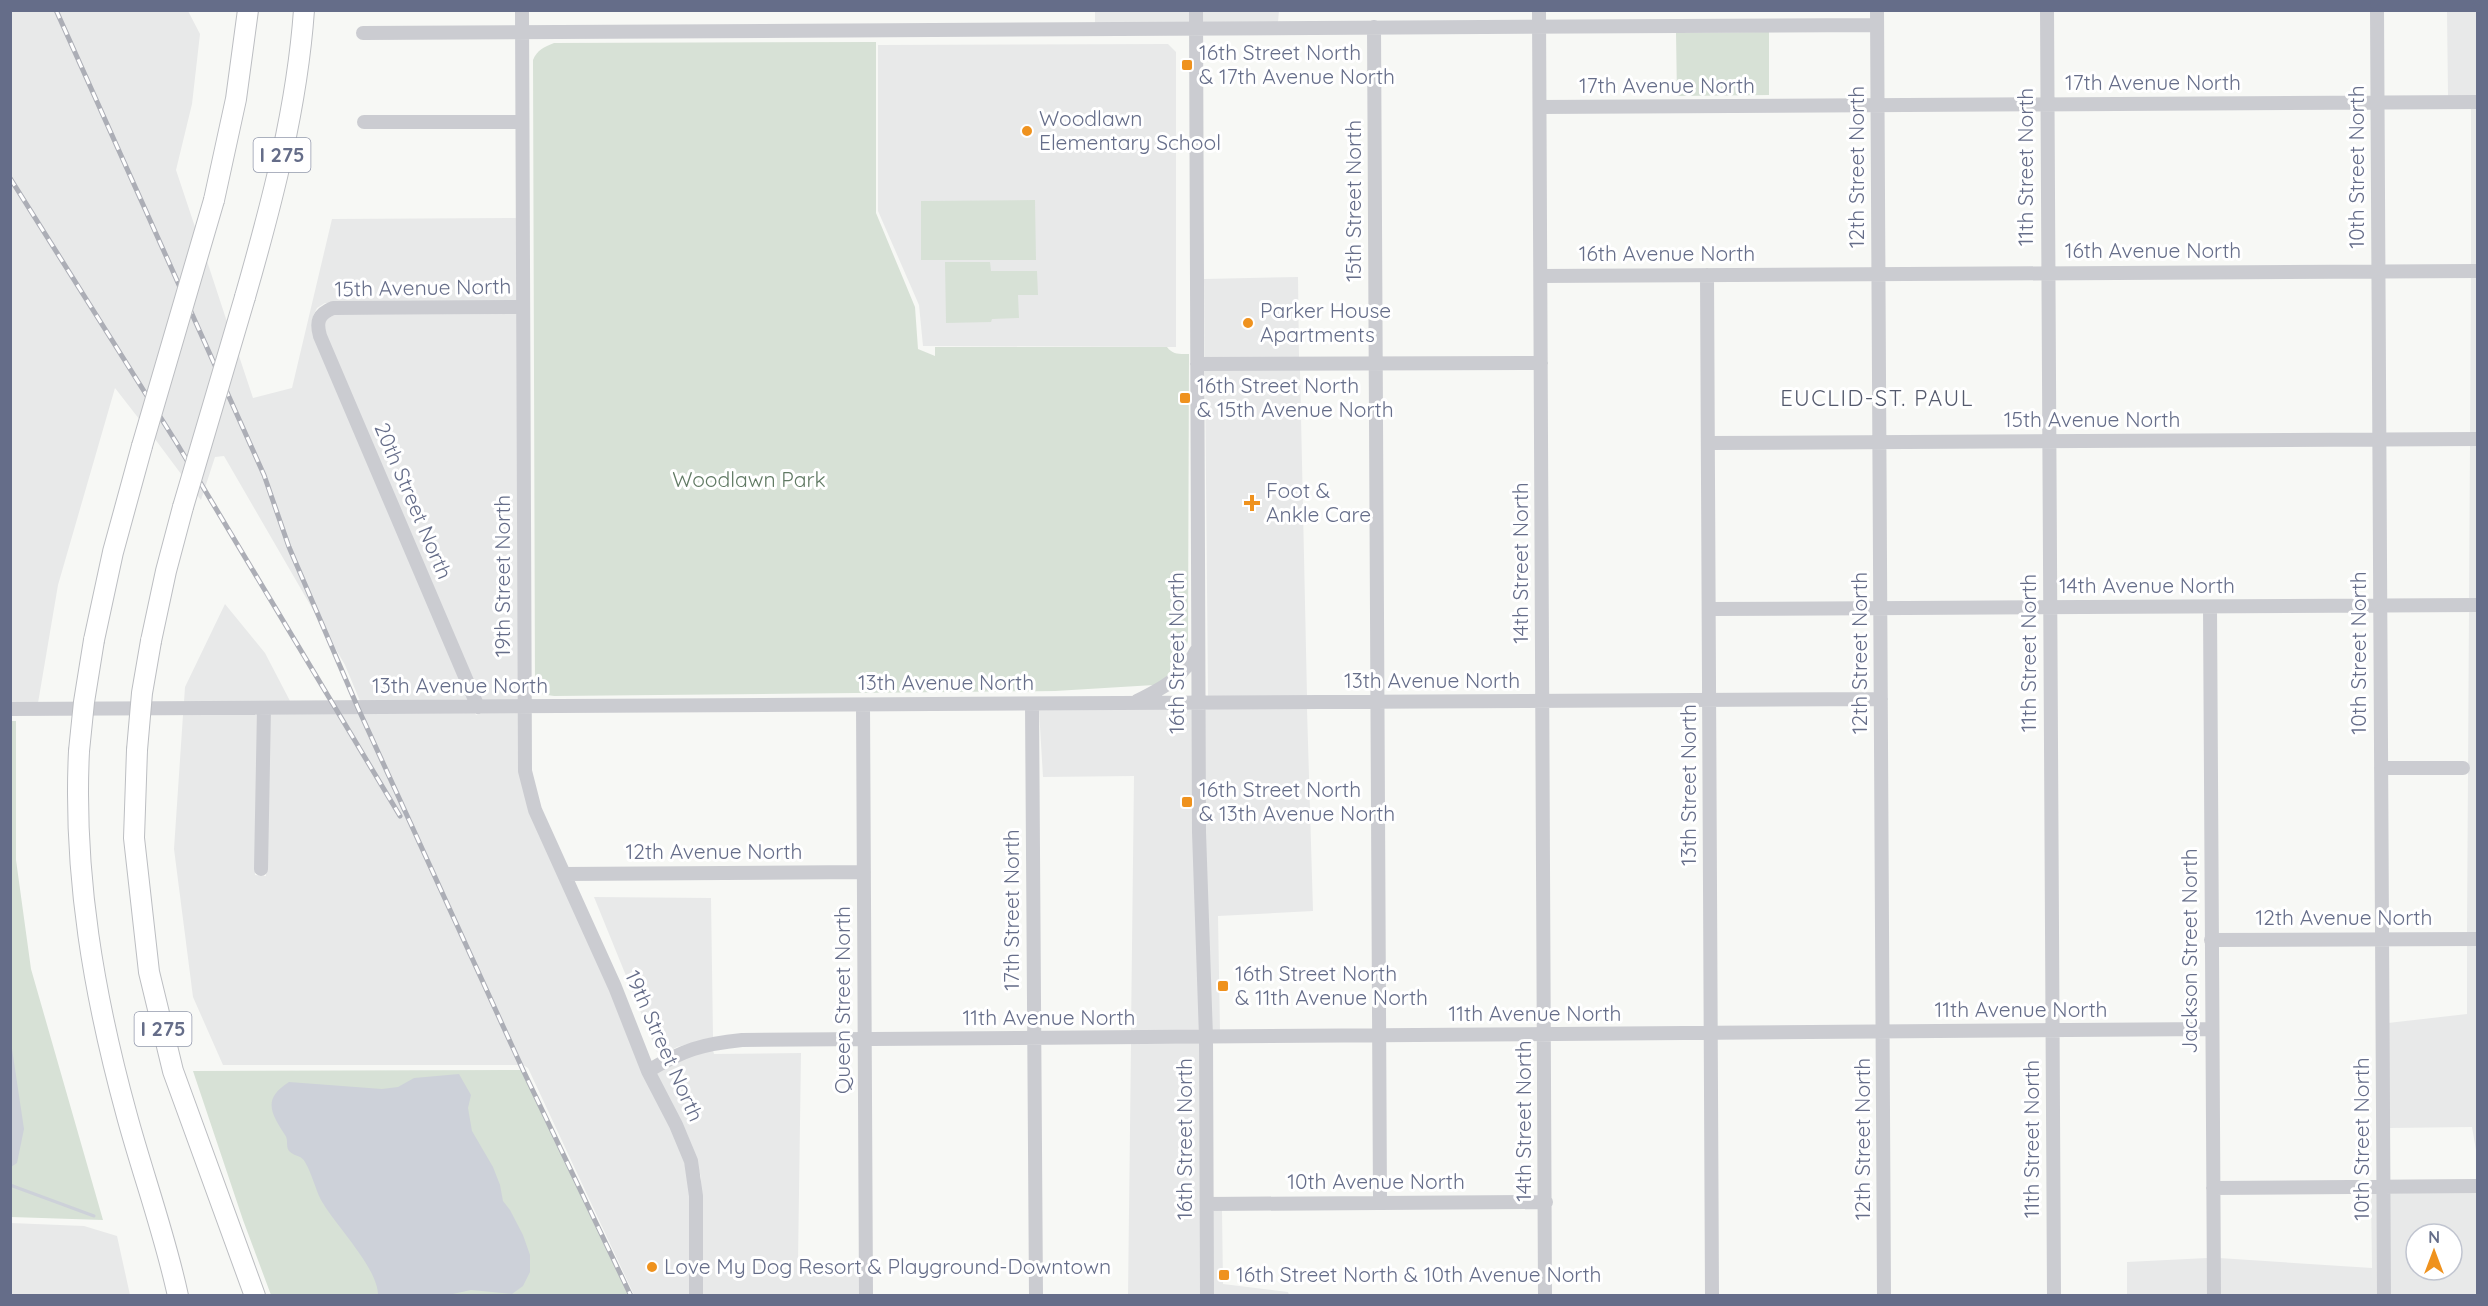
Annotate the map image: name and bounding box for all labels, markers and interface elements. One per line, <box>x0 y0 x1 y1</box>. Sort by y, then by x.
place label: 16th Street North & 17th Avenue North <box>1199 39 1395 89</box>
marker: 16th Street North & 17th Avenue North <box>1180 58 1194 72</box>
street label: 17th Avenue North <box>2065 69 2241 95</box>
street label: 17th Avenue North <box>1579 72 1755 98</box>
street label: 10th Street North <box>2343 85 2369 249</box>
street label: 12th Street North <box>1843 86 1869 248</box>
street label: 11th Street North <box>2012 88 2038 246</box>
place label: Woodlawn Elementary School <box>1039 105 1221 155</box>
street label: 15th Street North <box>1340 120 1366 282</box>
marker: Woodlawn Elementary School <box>1020 124 1034 138</box>
road number: I 275 <box>254 138 310 172</box>
street label: 16th Avenue North <box>2065 237 2241 263</box>
street label: 16th Avenue North <box>1579 240 1755 266</box>
street label: 15th Avenue North <box>334 272 512 302</box>
place label: Parker House Apartments <box>1260 297 1391 347</box>
marker: Parker House Apartments <box>1241 316 1255 330</box>
place label: 16th Street North & 15th Avenue North <box>1197 372 1394 422</box>
district label: EUCLID-ST. PAUL <box>1780 384 1974 412</box>
marker: 16th Street North & 15th Avenue North <box>1178 391 1192 405</box>
street label: 15th Avenue North <box>2004 406 2180 432</box>
street label: 20th Street North <box>369 419 459 583</box>
park label: Woodlawn Park <box>672 466 826 492</box>
place label: Foot & Ankle Care <box>1266 477 1371 527</box>
street label: 14th Street North <box>1507 482 1533 644</box>
marker: Foot & Ankle Care <box>1243 494 1261 512</box>
street label: 19th Street North <box>489 495 515 657</box>
street label: 10th Street North <box>2345 571 2371 735</box>
street label: 16th Street North <box>1163 572 1189 734</box>
street label: 12th Street North <box>1846 572 1872 734</box>
street label: 14th Avenue North <box>2059 572 2235 598</box>
street label: 11th Street North <box>2015 574 2041 732</box>
street label: 13th Avenue North <box>1344 667 1520 693</box>
street label: 13th Avenue North <box>858 669 1034 695</box>
street label: 13th Avenue North <box>372 672 548 698</box>
street label: 13th Street North <box>1675 704 1701 866</box>
place label: 16th Street North & 13th Avenue North <box>1199 776 1395 826</box>
marker: 16th Street North & 13th Avenue North <box>1180 795 1194 809</box>
street label: 17th Street North <box>998 829 1024 991</box>
street label: 12th Avenue North <box>626 838 802 864</box>
street label: Jackson Street North <box>2176 848 2202 1054</box>
street label: 12th Avenue North <box>2256 904 2432 930</box>
street label: Queen Street North <box>829 906 855 1094</box>
place label: 16th Street North & 11th Avenue North <box>1235 960 1428 1010</box>
street label: 19th Street North <box>620 966 710 1125</box>
marker: 16th Street North & 11th Avenue North <box>1216 979 1230 993</box>
street label: 11th Avenue North <box>1935 996 2107 1022</box>
street label: 11th Avenue North <box>1449 1000 1621 1026</box>
street label: 11th Avenue North <box>963 1004 1135 1030</box>
road number: I 275 <box>134 1012 192 1046</box>
street label: 14th Street North <box>1510 1040 1536 1202</box>
street label: 10th Street North <box>2348 1057 2374 1221</box>
street label: 16th Street North <box>1171 1058 1197 1220</box>
street label: 12th Street North <box>1849 1058 1875 1220</box>
street label: 11th Street North <box>2018 1060 2044 1218</box>
street label: 10th Avenue North <box>1287 1168 1465 1194</box>
north arrow <box>2404 1222 2464 1282</box>
text: N <box>2428 1227 2440 1247</box>
place label: Love My Dog Resort & Playground-Downtown <box>664 1253 1111 1279</box>
marker: Love My Dog Resort & Playground-Downtown <box>645 1260 659 1274</box>
place label: 16th Street North & 10th Avenue North <box>1236 1261 1602 1287</box>
marker: 16th Street North & 10th Avenue North <box>1217 1268 1231 1282</box>

